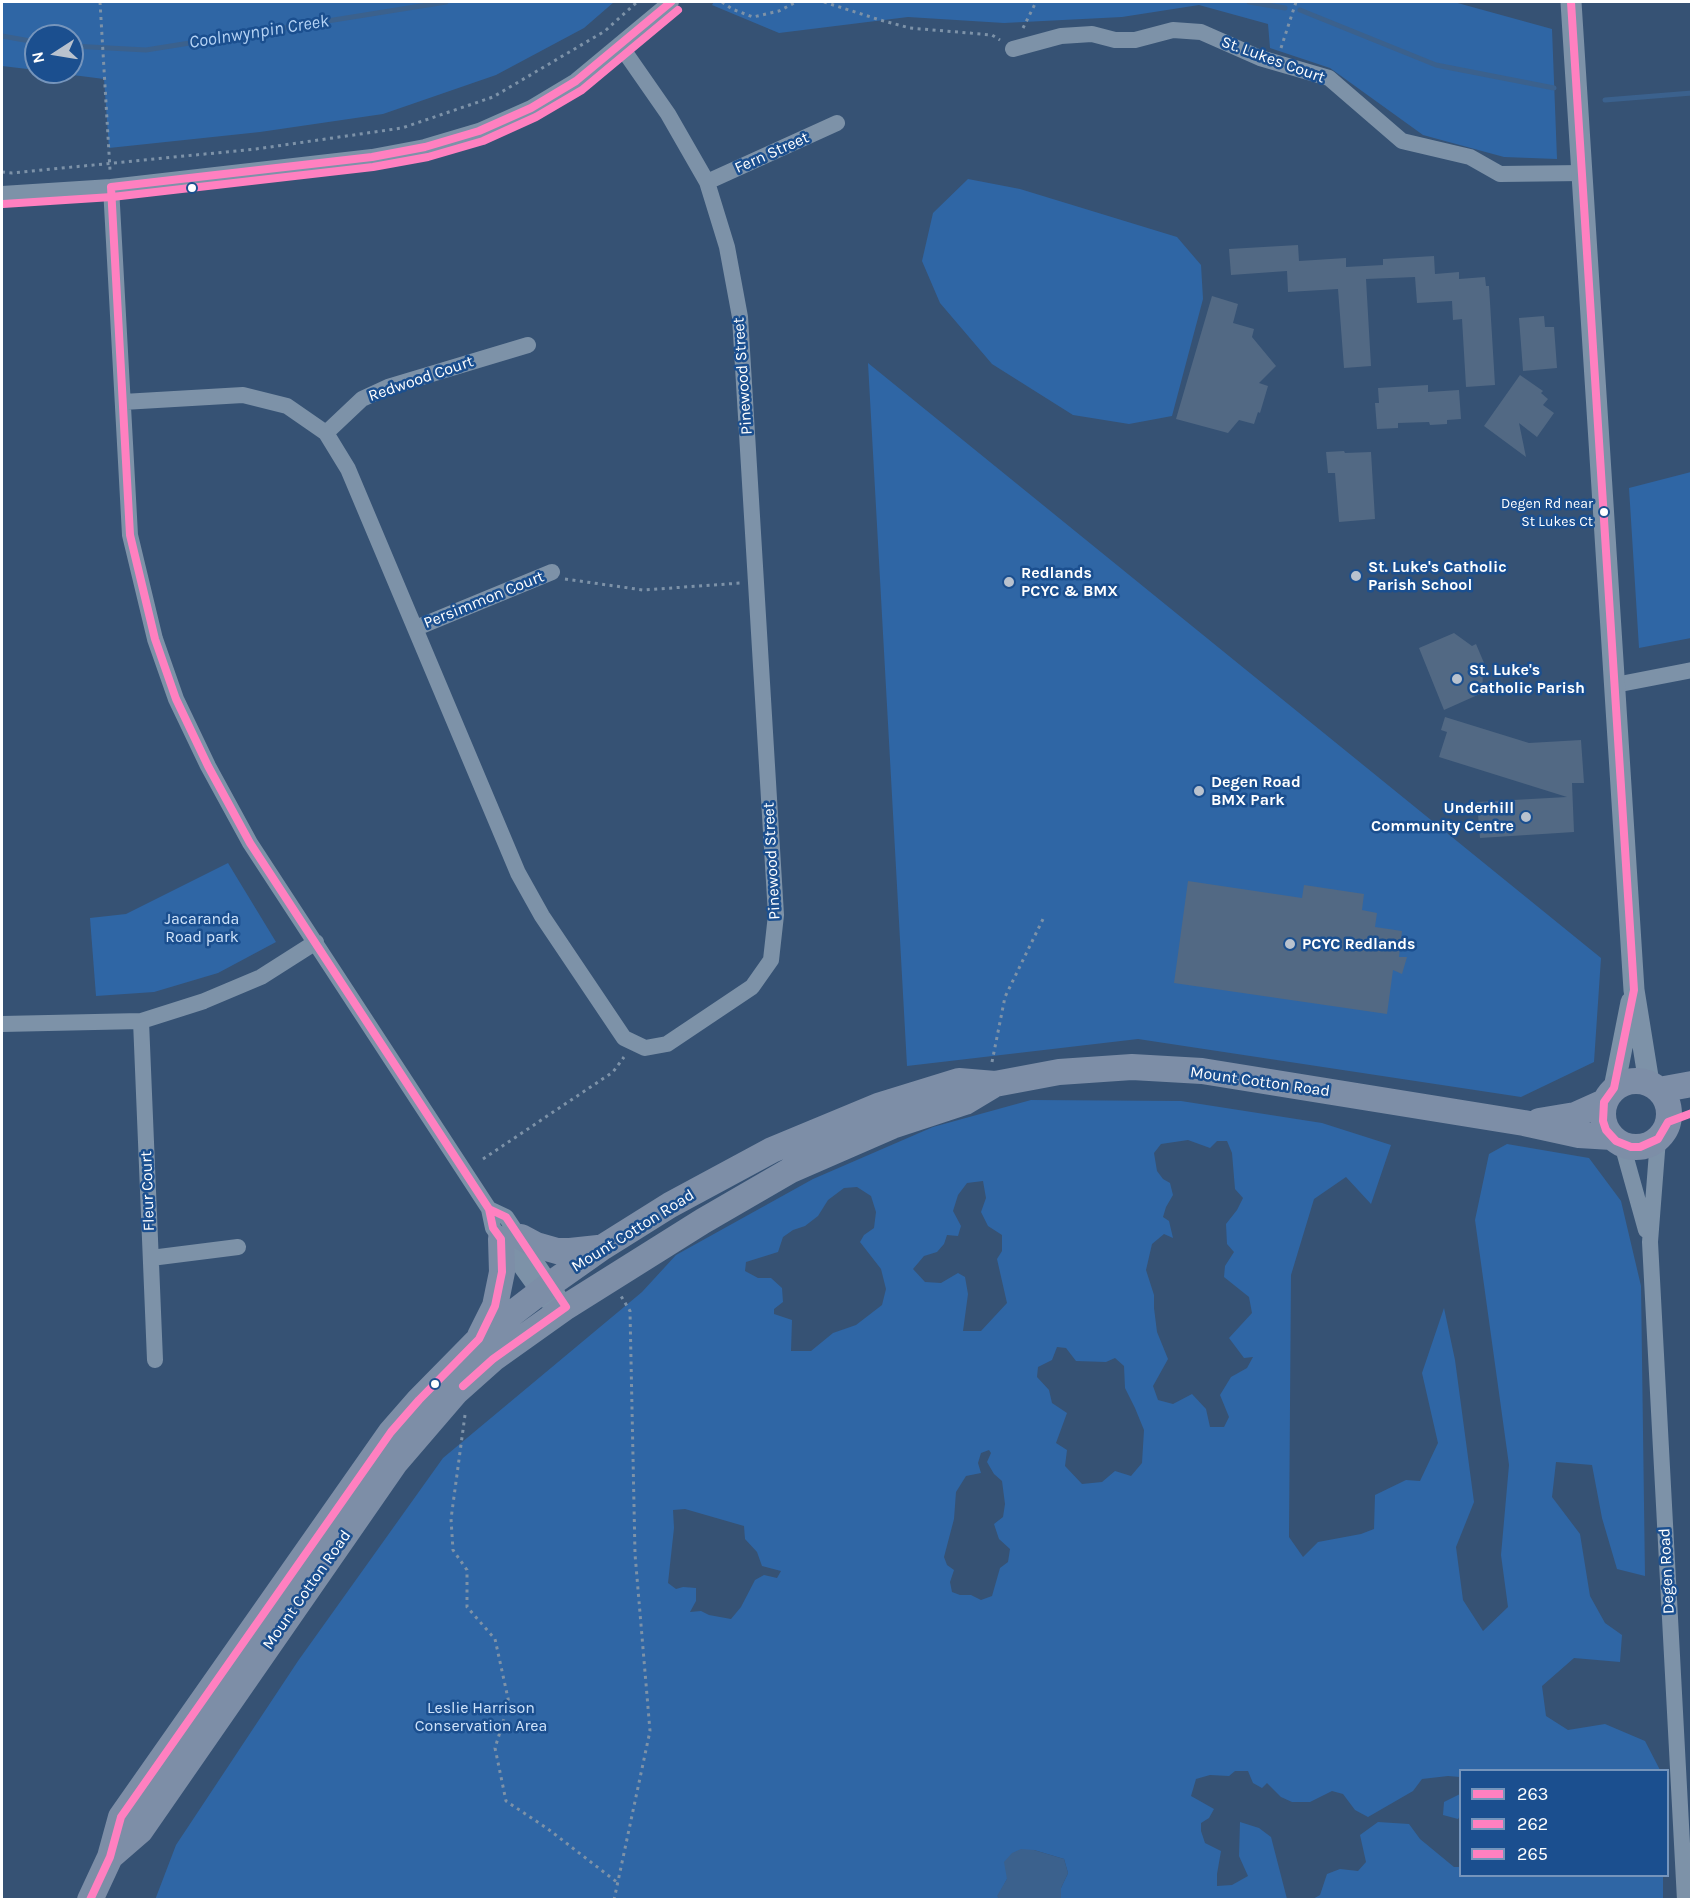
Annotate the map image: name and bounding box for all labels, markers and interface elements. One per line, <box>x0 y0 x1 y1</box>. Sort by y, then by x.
water label: Coolnwynpin Creek <box>188 10 330 54</box>
north arrow <box>24 24 84 84</box>
street label: St. Lukes Court <box>1219 32 1327 88</box>
text: N <box>27 50 48 65</box>
street label: Fern Street <box>732 128 812 178</box>
unlabelled marker <box>186 182 198 194</box>
street label: Pinewood Street <box>729 317 757 435</box>
street label: Redwood Court <box>366 352 476 406</box>
place label: Degen Rd near St Lukes Ct <box>1501 496 1593 528</box>
marker: Degen Rd near St Lukes Ct <box>1598 506 1610 518</box>
place label: St. Luke's Catholic Parish School <box>1368 557 1507 595</box>
place label: Redlands PCYC & BMX <box>1021 563 1118 601</box>
street label: Persimmon Court <box>421 567 547 633</box>
marker: St. Luke's Catholic Parish School <box>1349 569 1363 583</box>
marker: Redlands PCYC & BMX <box>1002 575 1016 589</box>
place label: St. Luke's Catholic Parish <box>1469 660 1585 698</box>
marker: St. Luke's Catholic Parish <box>1450 672 1464 686</box>
place label: Degen Road BMX Park <box>1211 772 1301 810</box>
marker: Degen Road BMX Park <box>1192 784 1206 798</box>
place label: Underhill Community Centre <box>1371 798 1514 836</box>
street label: Pinewood Street <box>759 802 785 920</box>
marker: Underhill Community Centre <box>1519 810 1533 824</box>
park label: Jacaranda Road park <box>165 909 239 947</box>
place label: PCYC Redlands <box>1302 934 1416 954</box>
marker: PCYC Redlands <box>1283 937 1297 951</box>
street label: Mount Cotton Road <box>1189 1063 1331 1101</box>
street label: Fleur Court <box>137 1150 159 1232</box>
street label: Mount Cotton Road <box>568 1185 698 1277</box>
unlabelled marker <box>429 1378 441 1390</box>
street label: Mount Cotton Road <box>259 1527 355 1653</box>
street label: Degen Road <box>1655 1527 1679 1615</box>
park label: Leslie Harrison Conservation Area <box>415 1698 547 1736</box>
legend <box>1459 1769 1669 1877</box>
text: 263 <box>1517 1783 1548 1805</box>
text: 262 <box>1517 1813 1548 1835</box>
text: 265 <box>1517 1843 1548 1865</box>

